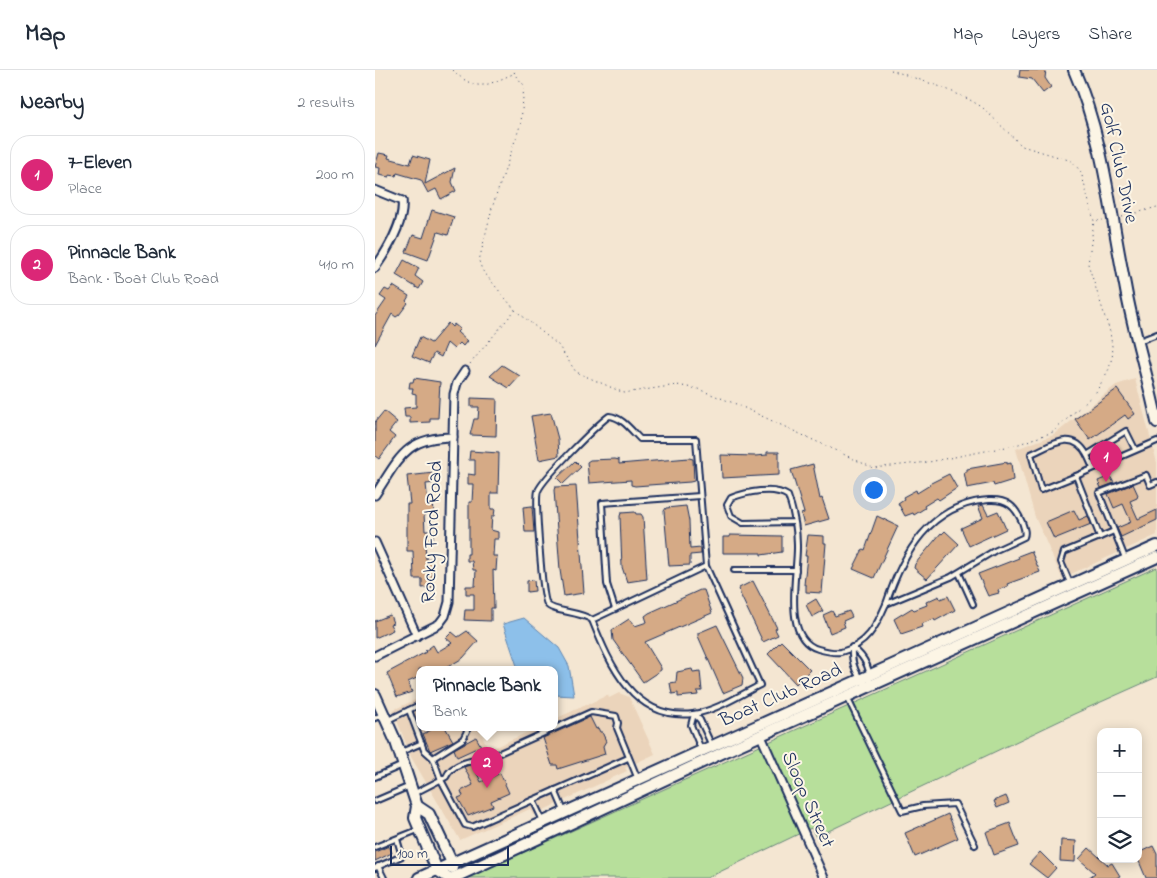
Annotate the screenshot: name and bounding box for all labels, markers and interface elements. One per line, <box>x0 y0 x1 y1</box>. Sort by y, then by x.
text: Map <box>25 17 66 52</box>
text: Map <box>953 22 983 48</box>
text: Layers <box>1011 22 1061 48</box>
text: Share <box>1089 22 1132 48</box>
text: Nearby <box>20 88 84 118</box>
text: 2 results <box>297 91 355 115</box>
street label: Golf Club Drive <box>1091 100 1145 226</box>
text: 7-Eleven <box>68 150 132 177</box>
text: 1 <box>34 163 40 187</box>
text: 200 m <box>316 163 354 187</box>
text: Place <box>68 177 102 201</box>
text: Pinnacle Bank <box>68 240 176 267</box>
text: 2 <box>33 253 41 277</box>
text: 410 m <box>319 253 354 277</box>
text: Bank · Boat Club Road <box>68 267 219 291</box>
pin: 1 <box>1090 441 1122 482</box>
street label: Rocky Ford Road <box>415 460 451 604</box>
your location <box>861 477 887 503</box>
street label: Boat Club Road <box>714 656 847 736</box>
popup <box>416 666 558 731</box>
text: Pinnacle Bank <box>433 673 541 700</box>
text: Bank <box>433 700 467 724</box>
map controls <box>1097 728 1142 863</box>
button: + <box>1097 728 1142 773</box>
pin: 2 <box>471 747 503 788</box>
street label: Sloop Street <box>773 747 841 853</box>
button: − <box>1097 773 1142 818</box>
button: layers <box>1097 818 1142 863</box>
scale bar <box>390 843 509 866</box>
text: 100 m <box>397 844 428 865</box>

